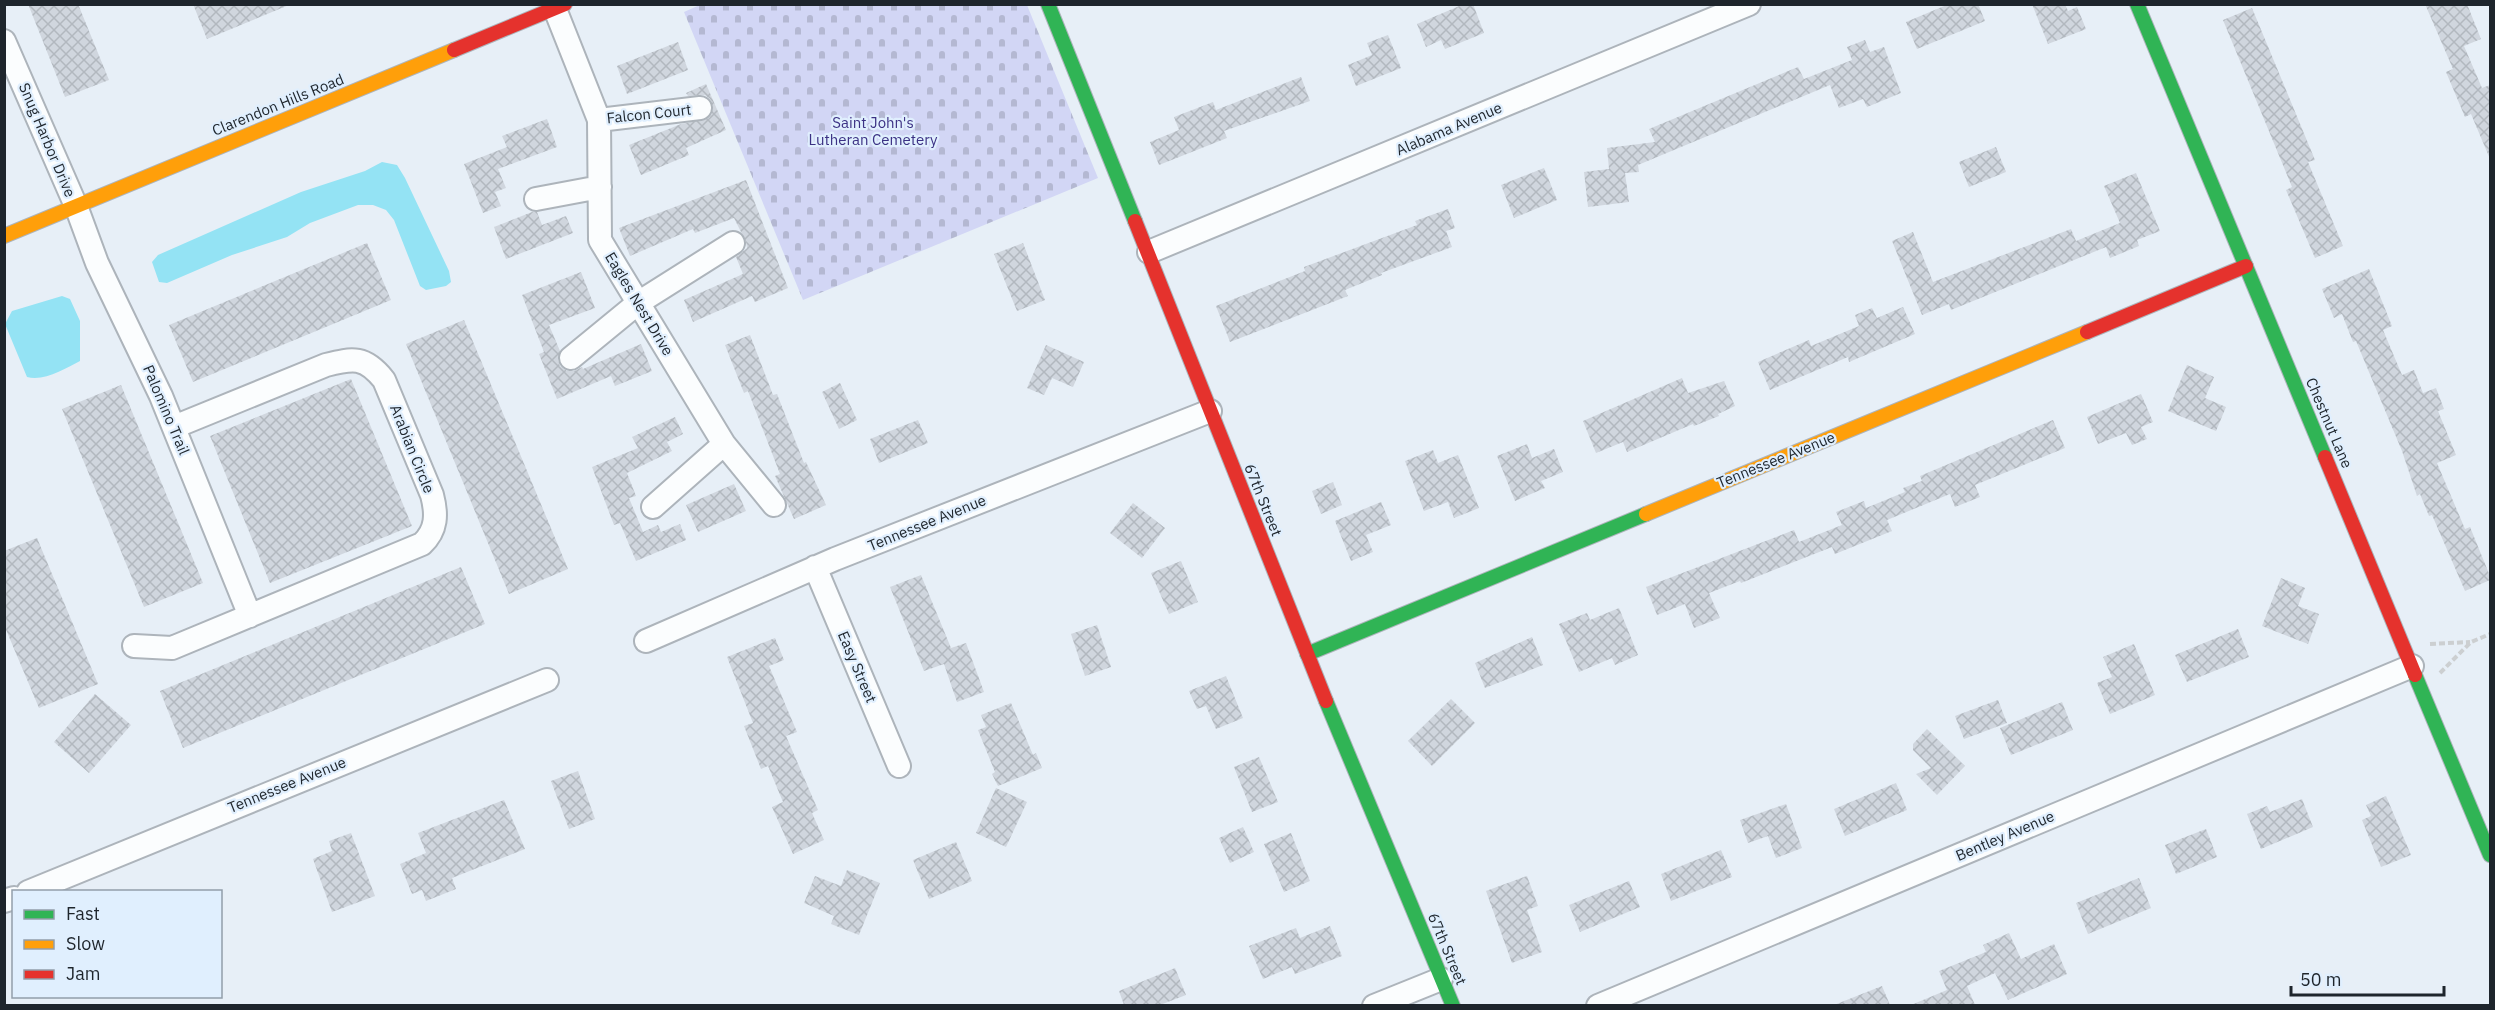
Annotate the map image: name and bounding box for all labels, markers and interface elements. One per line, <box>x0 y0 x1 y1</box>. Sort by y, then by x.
street label: Clarendon Hills Road <box>209 69 347 140</box>
street label: Snug Harbor Drive <box>15 80 80 200</box>
street label: Alabama Avenue <box>1393 98 1505 159</box>
street label: Falcon Court <box>606 100 692 127</box>
park label: Saint John's Lutheran Cemetery <box>809 113 938 149</box>
street label: Eagles Nest Drive <box>601 248 678 359</box>
street label: Palomino Trail <box>139 362 194 458</box>
street label: Chestnut Lane <box>2302 375 2357 471</box>
street label: Arabian Circle <box>386 402 439 496</box>
street label: Tennessee Avenue <box>1714 427 1838 492</box>
street label: 67th Street <box>1240 461 1287 539</box>
street label: Tennessee Avenue <box>865 490 989 555</box>
street label: Easy Street <box>834 628 881 705</box>
street label: Tennessee Avenue <box>225 752 349 817</box>
street label: Bentley Avenue <box>1953 806 2057 865</box>
legend <box>12 890 222 998</box>
text: Fast <box>66 902 100 925</box>
street label: 67th Street <box>1424 910 1471 988</box>
text: Slow <box>66 932 105 955</box>
scale bar <box>2291 959 2444 997</box>
text: Jam <box>66 962 101 985</box>
text: 50 m <box>2300 968 2342 991</box>

